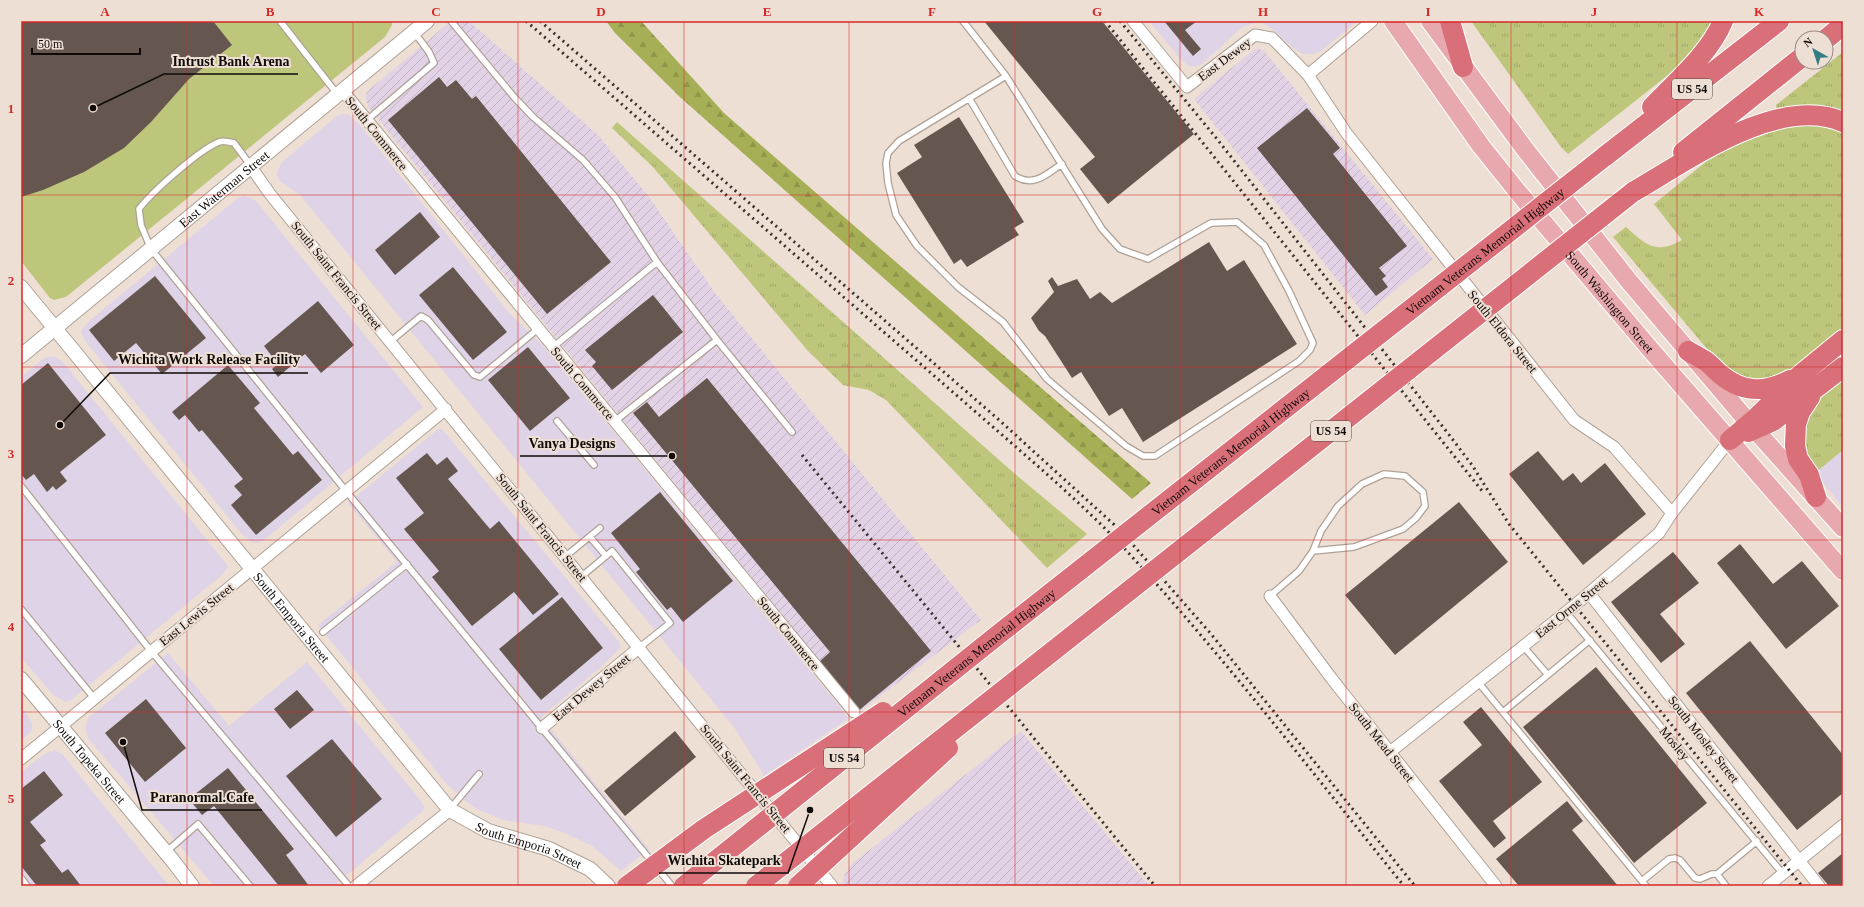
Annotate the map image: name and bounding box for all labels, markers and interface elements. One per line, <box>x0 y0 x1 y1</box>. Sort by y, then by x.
text: A <box>100 4 110 19</box>
text: B <box>266 4 275 19</box>
text: C <box>431 4 441 19</box>
text: D <box>596 4 606 19</box>
text: E <box>763 4 771 19</box>
text: F <box>928 4 936 19</box>
text: G <box>1092 4 1102 19</box>
text: H <box>1258 4 1268 19</box>
text: I <box>1425 4 1431 19</box>
text: J <box>1591 4 1598 19</box>
text: K <box>1754 4 1765 19</box>
scale bar <box>32 30 140 56</box>
north arrow <box>1794 30 1834 70</box>
street label: East Dewey <box>1195 34 1254 84</box>
text: N <box>1801 35 1815 49</box>
text: 50 m <box>38 37 63 51</box>
callout: Intrust Bank Arena <box>164 48 298 74</box>
text: Intrust Bank Arena <box>172 54 290 69</box>
road number: US 54 <box>1672 79 1712 99</box>
street label: South Commerce <box>342 93 411 173</box>
text: 1 <box>8 101 14 116</box>
street label: East Waterman Street <box>176 147 273 231</box>
street label: Vietnam Veterans Memorial Highway <box>1403 184 1568 318</box>
street label: South Saint Francis Street <box>288 218 385 333</box>
street label: South Washington Street <box>1562 248 1657 356</box>
text: 2 <box>8 273 14 288</box>
street label: South Eldora Street <box>1465 287 1541 376</box>
street label: South Commerce <box>548 344 618 423</box>
callout: Wichita Work Release Facility <box>110 347 308 373</box>
text: Wichita Work Release Facility <box>118 352 300 367</box>
street label: Vietnam Veterans Memorial Highway <box>1148 385 1313 519</box>
road number: US 54 <box>1311 421 1351 441</box>
callout: Vanya Designs <box>520 430 623 456</box>
text: Vanya Designs <box>528 436 616 451</box>
text: 3 <box>8 446 15 461</box>
street label: South Saint Francis Street <box>493 470 590 585</box>
street label: South Emporia Street <box>250 569 333 666</box>
street label: East Orme Street <box>1532 573 1611 641</box>
street label: East Lewis Street <box>156 580 237 649</box>
street label: Vietnam Veterans Memorial Highway <box>895 585 1059 720</box>
street label: South Commerce <box>754 593 823 673</box>
text: 4 <box>8 619 15 634</box>
street label: East Dewey Street <box>550 651 633 724</box>
street label: South Mosley Street <box>1665 692 1743 786</box>
street label: South Mead Street <box>1346 700 1418 785</box>
street label: South Topeka Street <box>50 716 129 807</box>
street label: South Saint Francis Street <box>697 721 794 836</box>
street label: Mosley <box>1656 723 1694 763</box>
road number: US 54 <box>824 748 864 768</box>
callout: Paranormal.Cafe <box>142 784 262 810</box>
text: Paranormal.Cafe <box>150 790 254 805</box>
text: 5 <box>8 791 15 806</box>
street label: South Emporia Street <box>473 819 584 872</box>
callout: Wichita Skatepark <box>659 847 788 873</box>
text: Wichita Skatepark <box>668 853 781 868</box>

